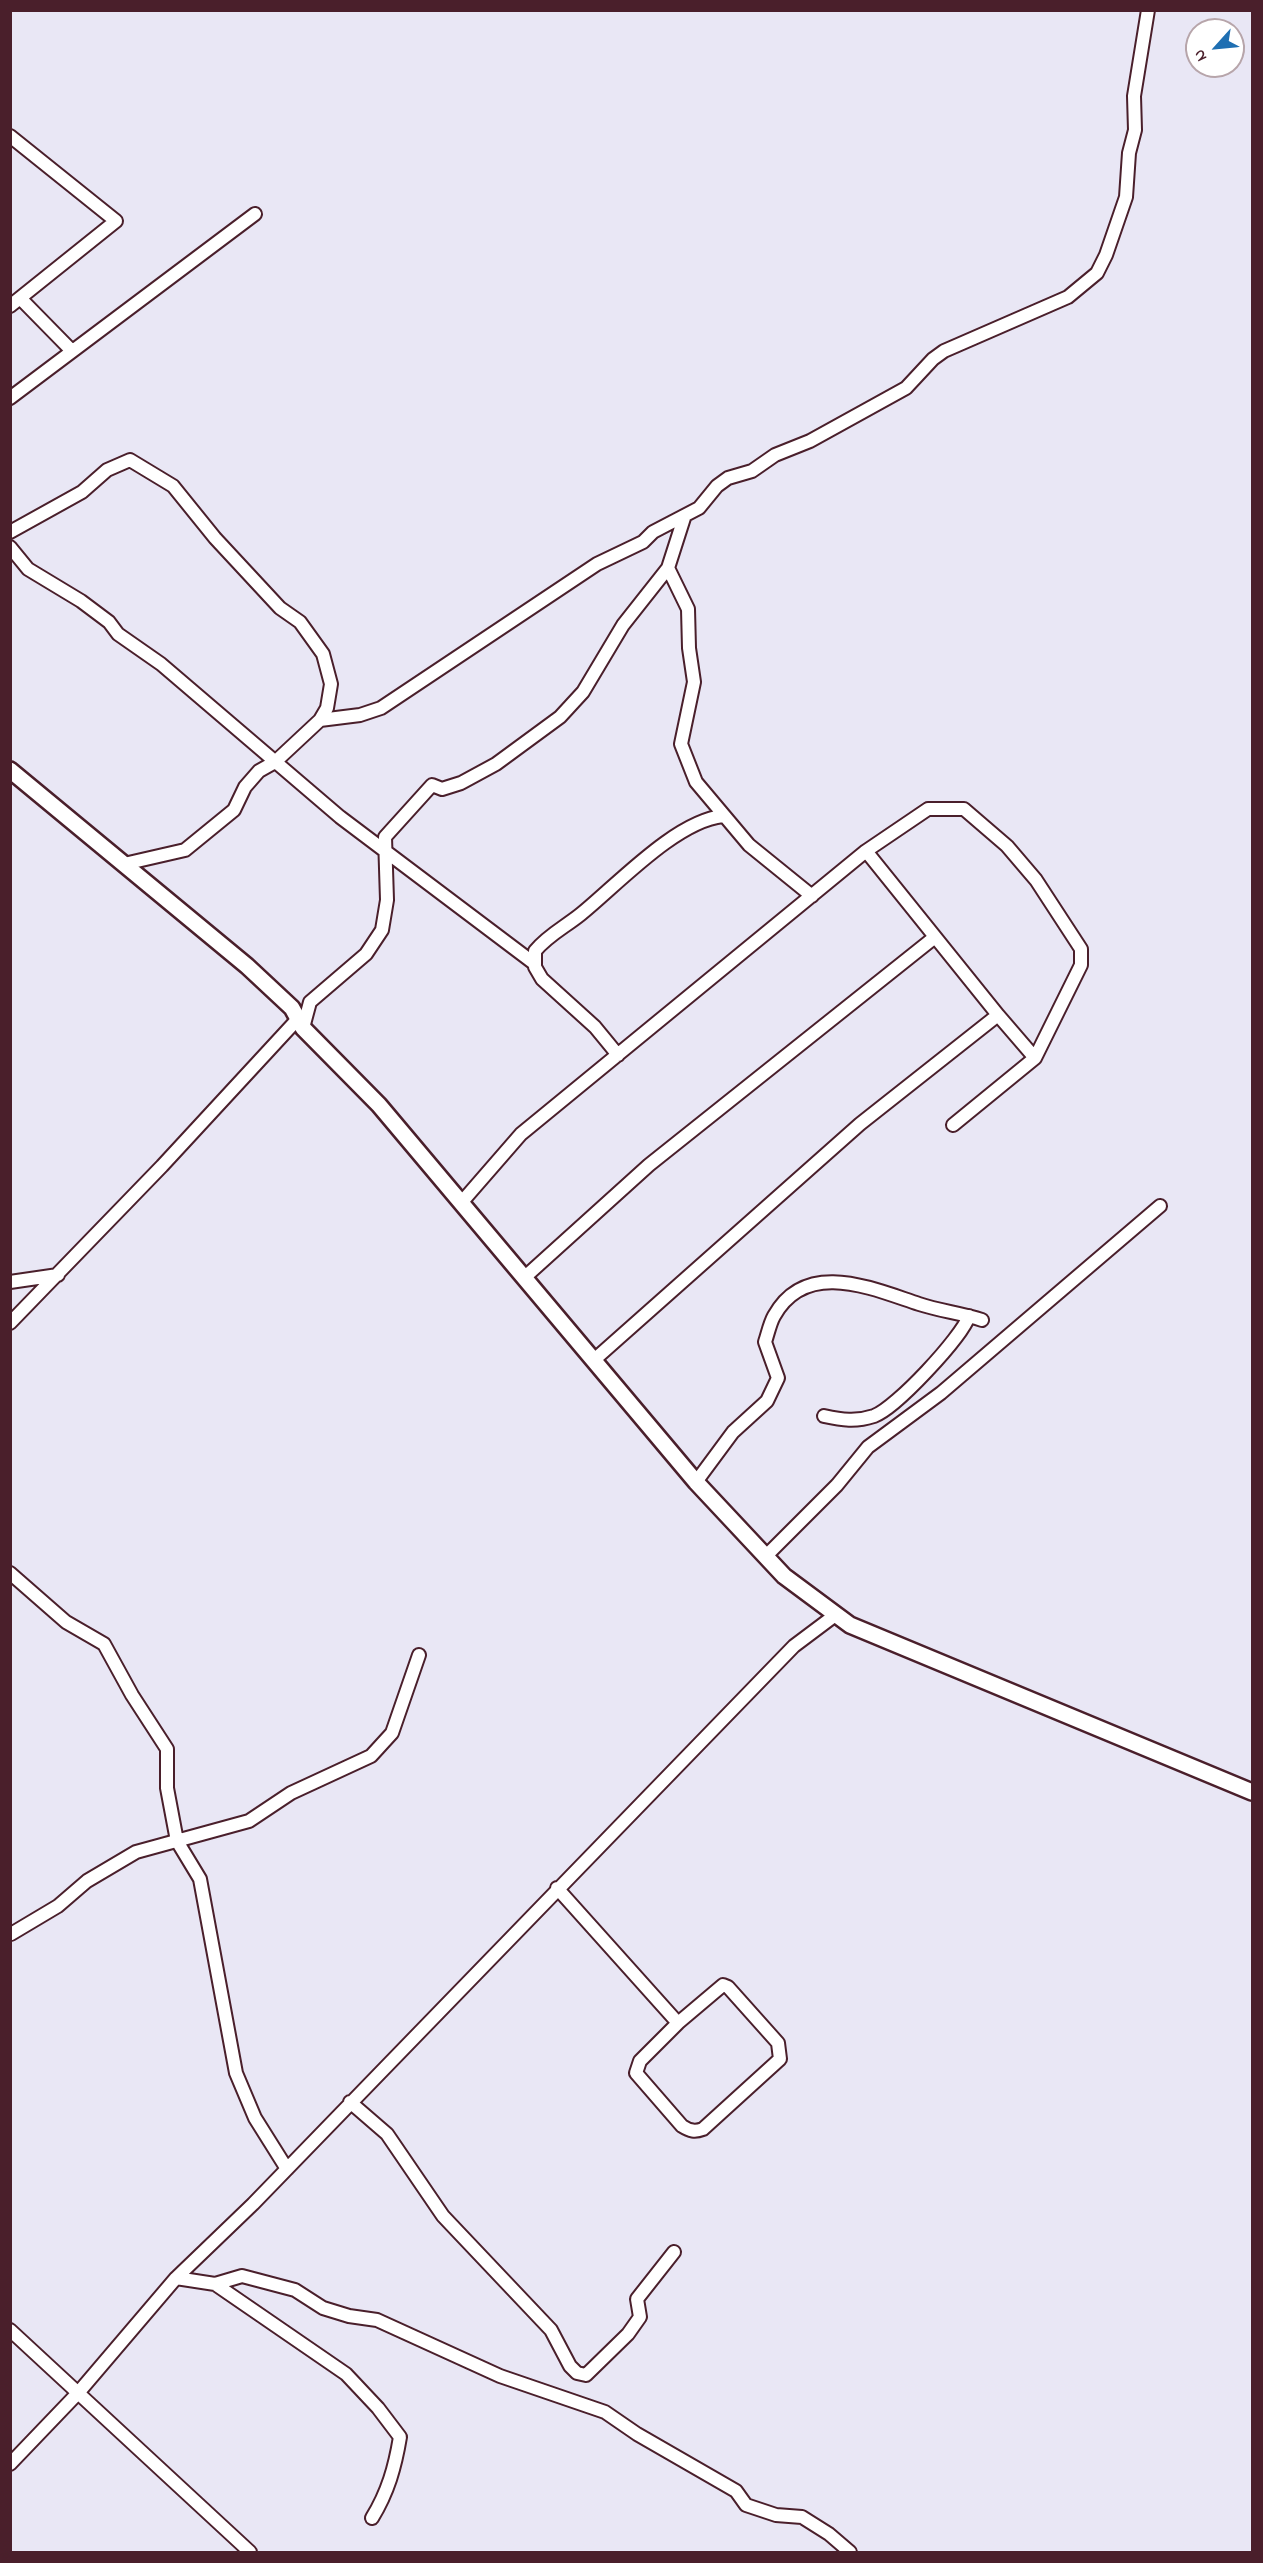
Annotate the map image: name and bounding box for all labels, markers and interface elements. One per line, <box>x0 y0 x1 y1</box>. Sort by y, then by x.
north arrow <box>1185 18 1245 78</box>
text: N <box>1188 45 1214 66</box>

